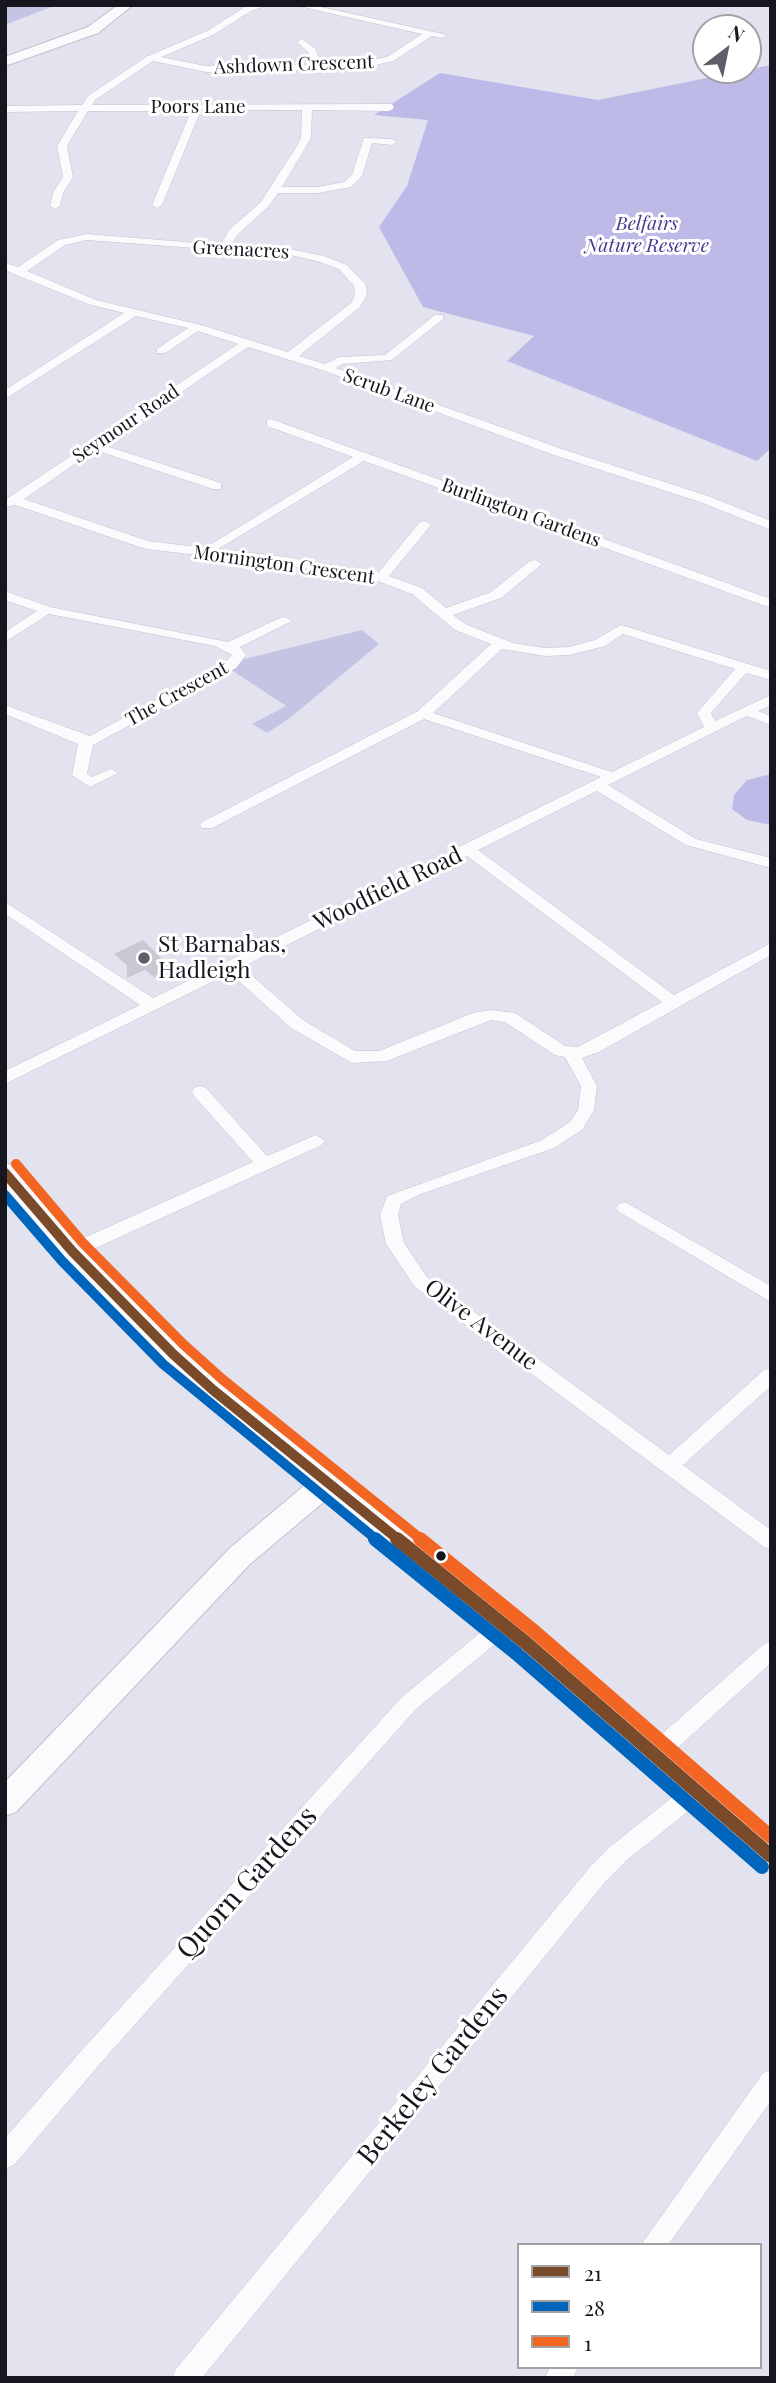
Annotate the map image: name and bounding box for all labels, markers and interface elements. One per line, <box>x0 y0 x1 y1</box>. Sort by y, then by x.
north arrow <box>692 14 762 84</box>
text: N <box>724 18 750 48</box>
street label: Ashdown Crescent <box>214 51 374 79</box>
street label: Poors Lane <box>151 96 245 118</box>
park label: Belfairs Nature Reserve <box>585 213 709 257</box>
street label: Greenacres <box>192 236 290 264</box>
street label: Scrub Lane <box>340 364 438 418</box>
street label: Seymour Road <box>68 380 184 468</box>
street label: Burlington Gardens <box>438 474 604 552</box>
street label: Mornington Crescent <box>192 541 376 589</box>
street label: The Crescent <box>122 657 232 731</box>
street label: Woodfield Road <box>309 841 467 937</box>
place label: St Barnabas, Hadleigh <box>158 931 286 985</box>
marker: St Barnabas, Hadleigh <box>136 950 152 966</box>
street label: Olive Avenue <box>419 1274 543 1376</box>
unlabelled marker <box>434 1549 448 1563</box>
street label: Quorn Gardens <box>170 1800 324 1966</box>
street label: Berkeley Gardens <box>351 1980 515 2172</box>
legend <box>517 2243 762 2369</box>
text: 21 <box>584 2258 602 2286</box>
text: 28 <box>584 2293 605 2321</box>
text: 1 <box>584 2328 592 2356</box>

